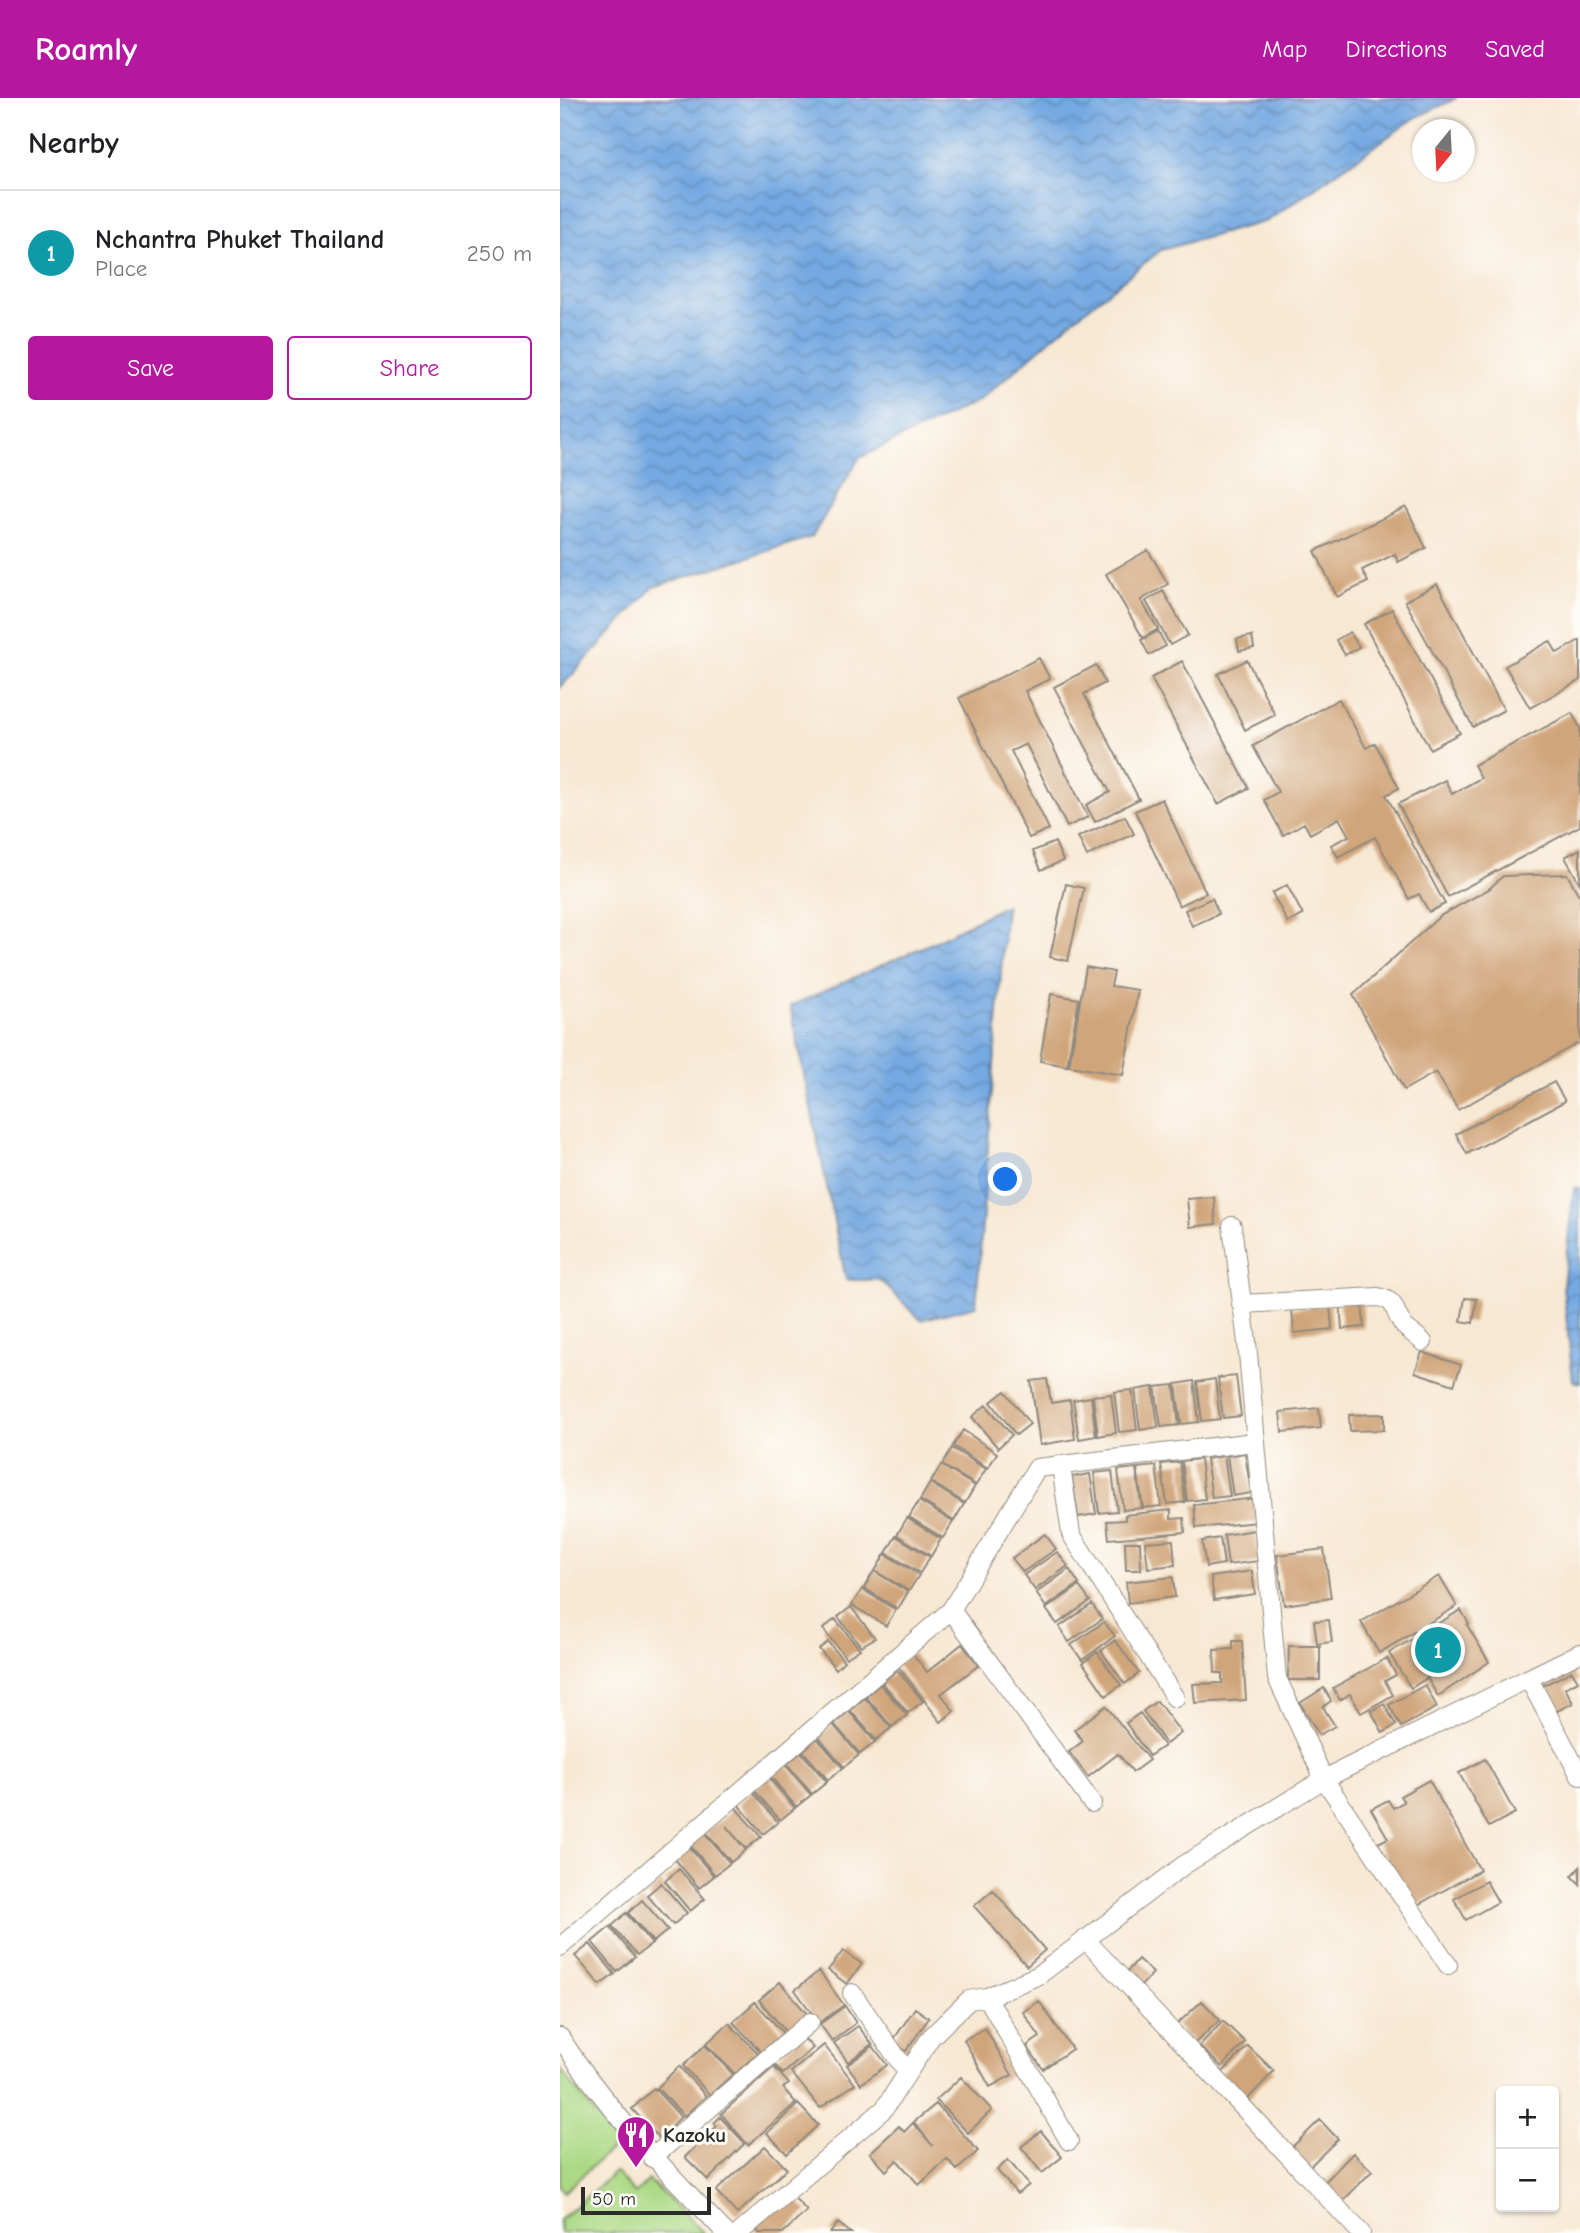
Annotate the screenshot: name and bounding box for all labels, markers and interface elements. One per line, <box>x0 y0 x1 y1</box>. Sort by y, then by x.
text: Roamly <box>35 30 137 68</box>
text: Map <box>1262 35 1308 63</box>
text: Directions <box>1346 35 1447 63</box>
text: Saved <box>1485 35 1545 63</box>
north arrow <box>1412 119 1475 182</box>
text: Nearby <box>28 126 119 161</box>
text: Nchantra Phuket Thailand <box>95 225 384 255</box>
text: 1 <box>46 240 56 267</box>
text: 250 m <box>467 240 532 267</box>
text: Place <box>95 255 147 282</box>
button: Save <box>28 336 273 400</box>
button: Share <box>287 336 532 400</box>
your location <box>988 1162 1022 1196</box>
pin: 1 <box>1415 1624 1461 1676</box>
map controls <box>1496 2086 1559 2212</box>
button: + <box>1496 2086 1559 2149</box>
restaurant icon: Kazoku <box>615 2114 657 2169</box>
place label: Kazoku <box>663 2123 726 2147</box>
button: − <box>1496 2149 1559 2212</box>
scale bar <box>581 2184 710 2216</box>
text: 50 m <box>592 2188 636 2210</box>

